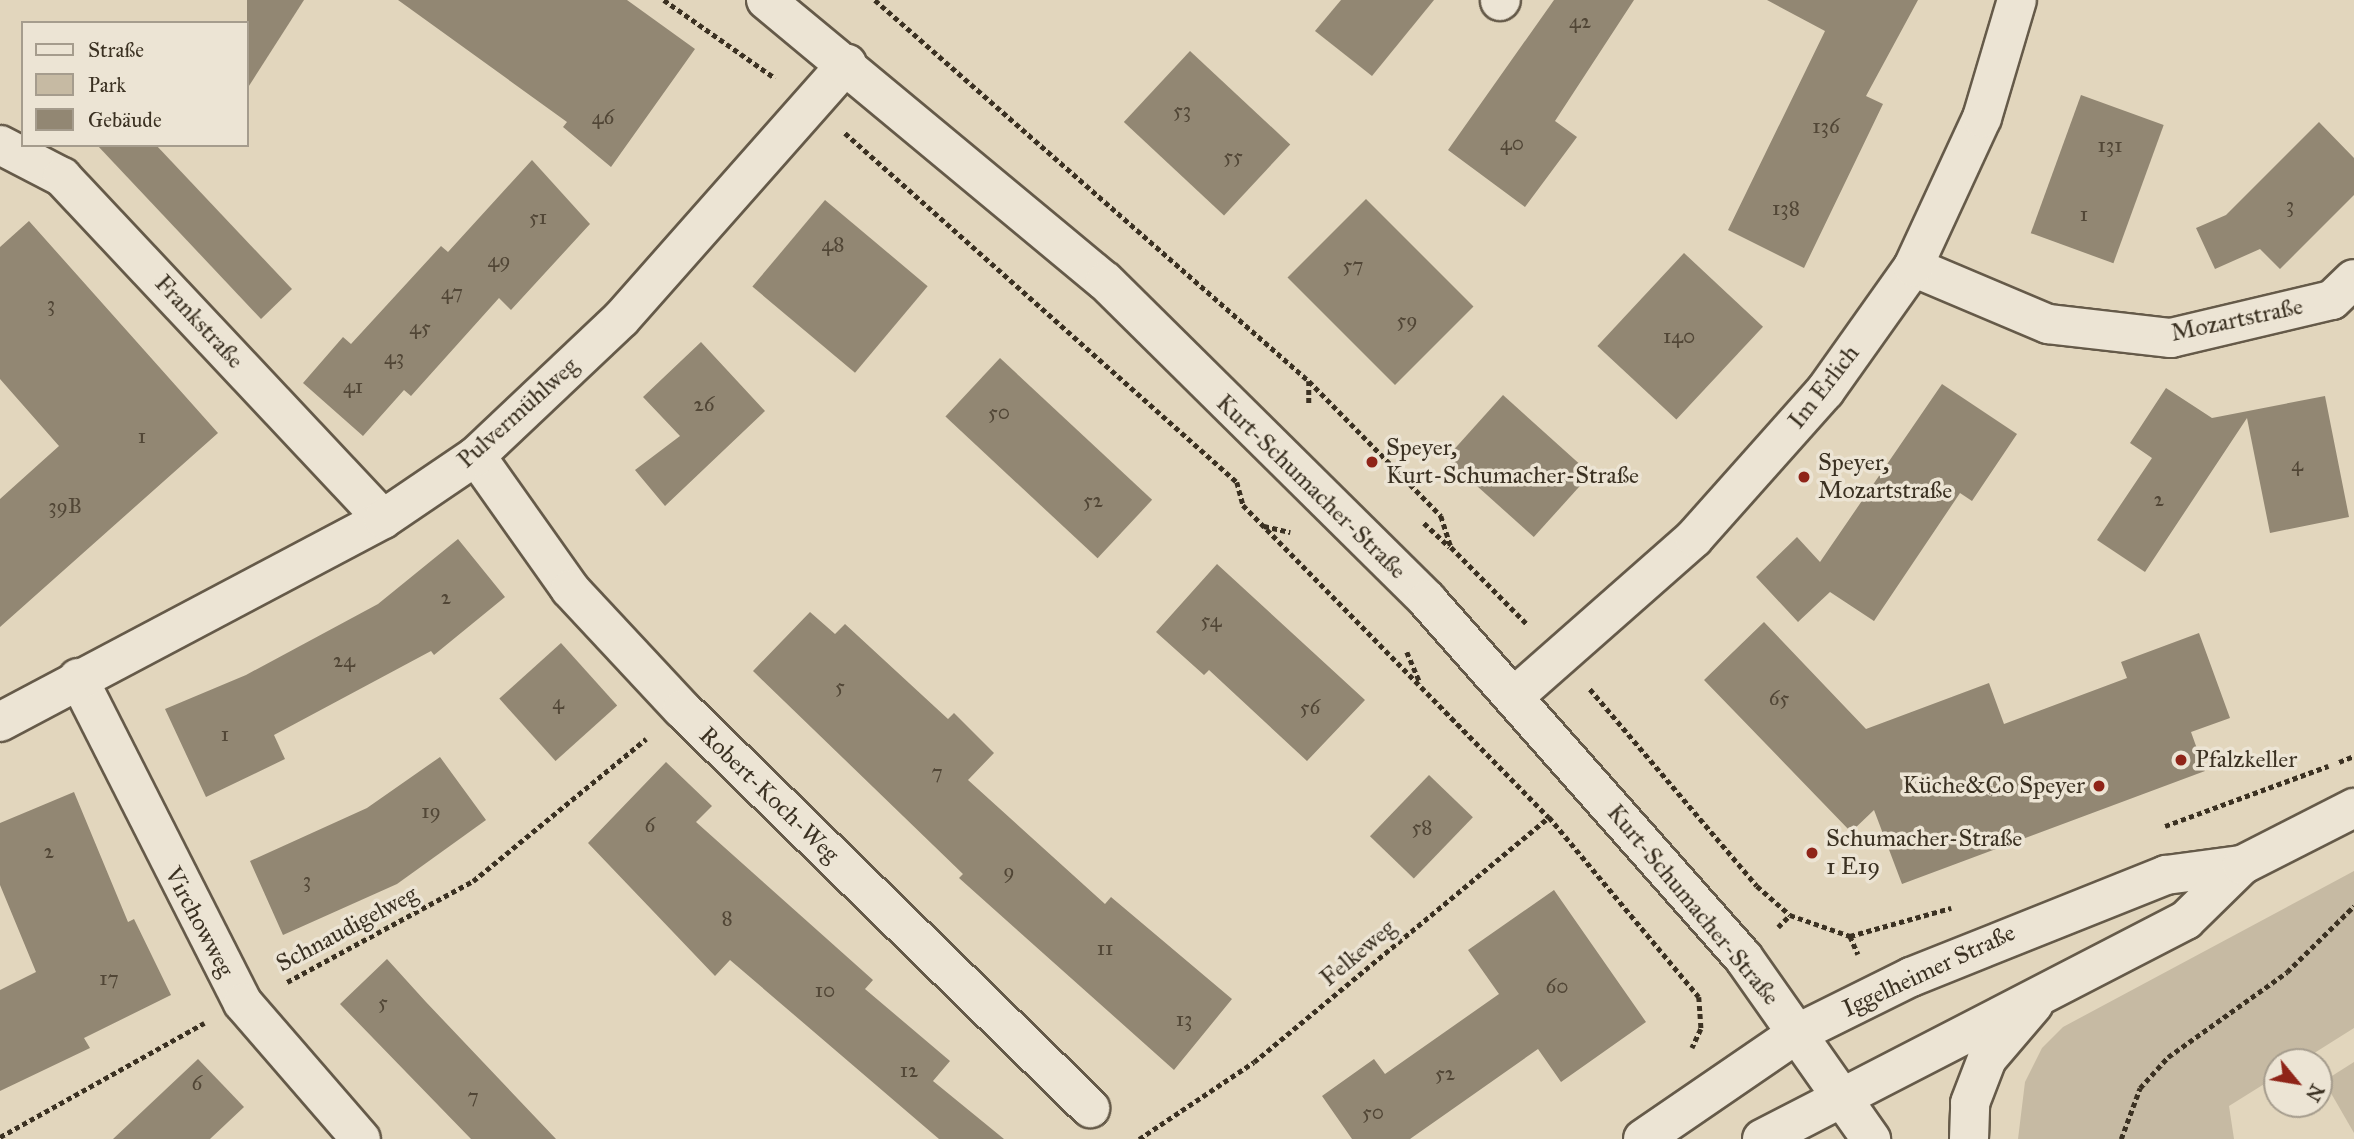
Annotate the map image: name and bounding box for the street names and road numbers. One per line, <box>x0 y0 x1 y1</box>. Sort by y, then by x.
street label: Frankstraße <box>149 269 249 375</box>
street label: Mozartstraße <box>2168 292 2306 348</box>
street label: Im Erlich <box>1782 339 1866 435</box>
street label: Pulvermühlweg <box>452 351 584 475</box>
street label: Kurt-Schumacher-Straße <box>1210 389 1412 585</box>
street label: Robert-Koch-Weg <box>693 721 845 869</box>
street label: Kurt-Schumacher-Straße <box>1601 799 1785 1011</box>
street label: Virchowweg <box>158 862 240 982</box>
street label: Schnaudigelweg <box>271 880 423 978</box>
street label: Felkeweg <box>1315 913 1401 993</box>
street label: Iggelheimer Straße <box>1838 918 2020 1024</box>

